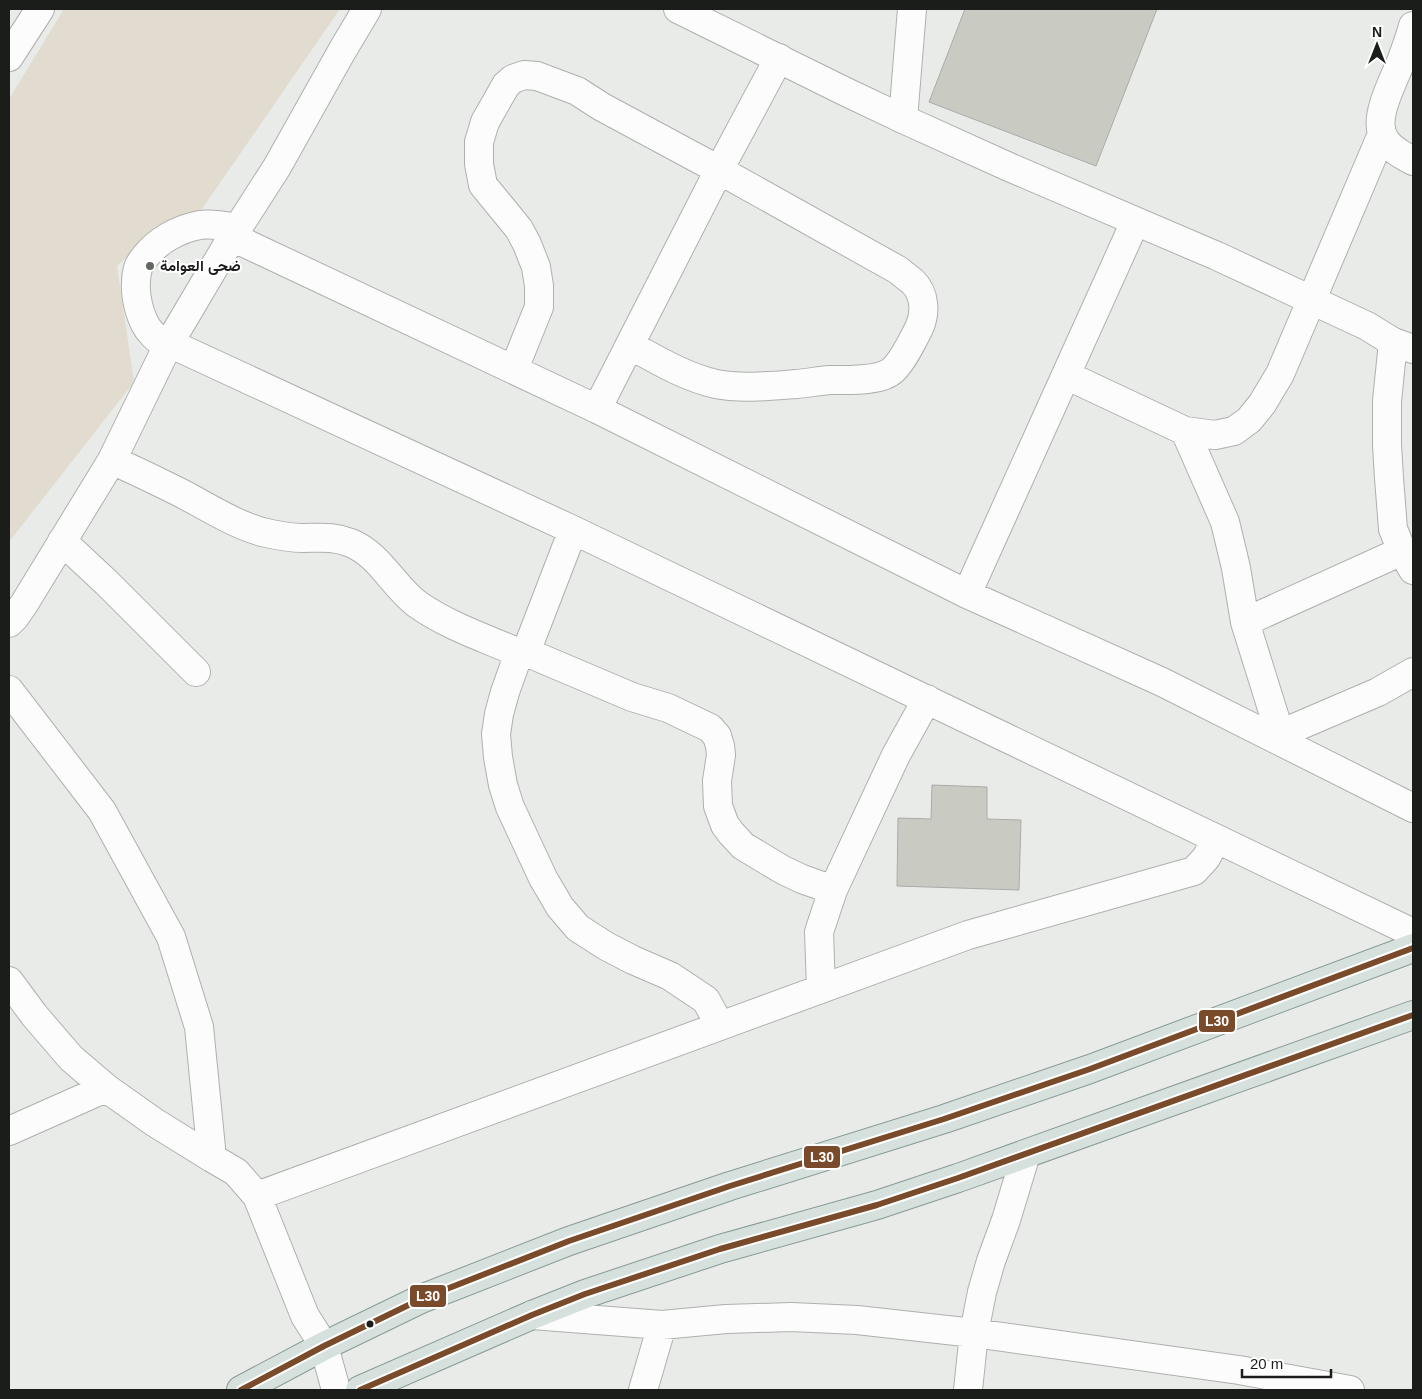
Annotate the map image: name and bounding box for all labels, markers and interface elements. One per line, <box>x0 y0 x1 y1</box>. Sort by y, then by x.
north arrow <box>1352 20 1402 70</box>
text: N <box>1372 24 1382 40</box>
place label: ضحى العوامة <box>160 257 241 275</box>
marker: ضحى العوامة <box>144 260 156 272</box>
line badge: L30 <box>1198 1009 1236 1033</box>
text: L30 <box>1205 1013 1229 1029</box>
line badge: L30 <box>803 1145 841 1169</box>
text: L30 <box>810 1149 834 1165</box>
line badge: L30 <box>409 1284 447 1308</box>
text: L30 <box>416 1288 440 1304</box>
unlabelled marker <box>365 1319 375 1329</box>
scale bar <box>1242 1346 1331 1378</box>
text: 20 m <box>1250 1355 1283 1372</box>

